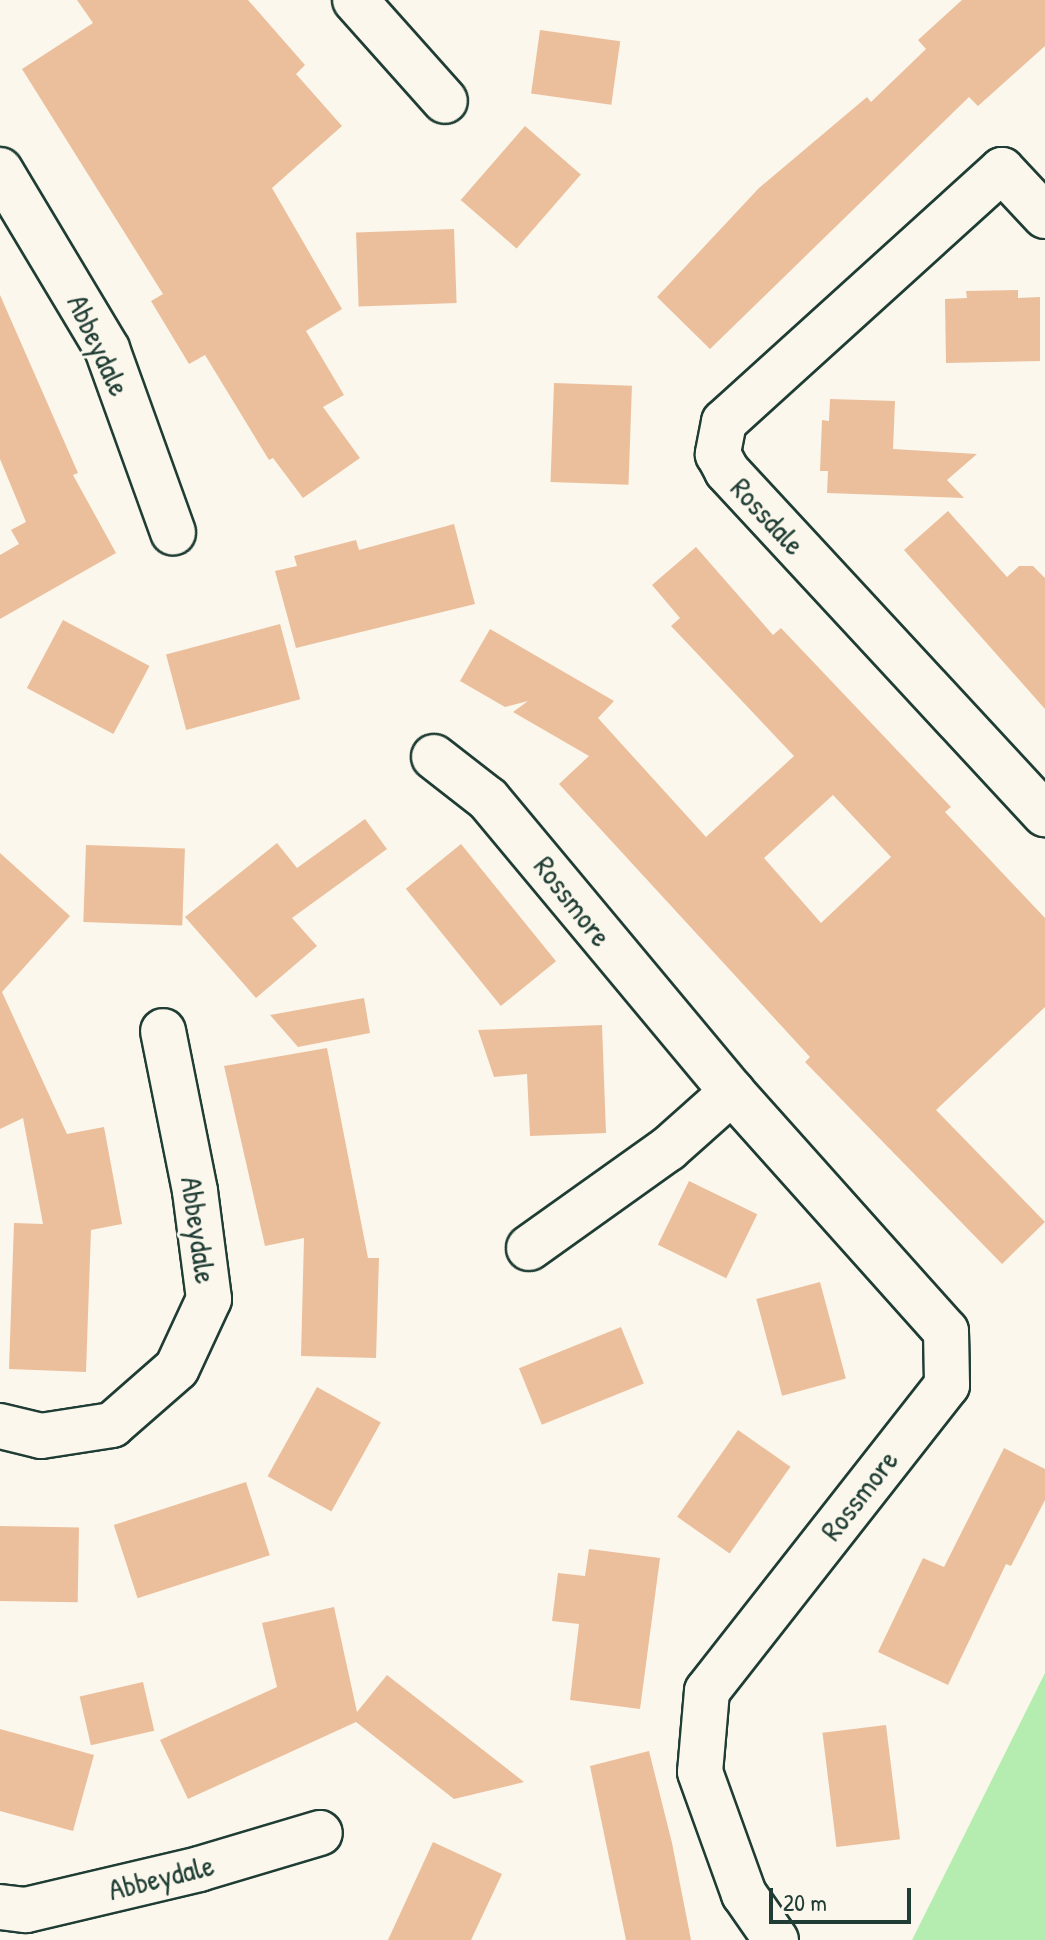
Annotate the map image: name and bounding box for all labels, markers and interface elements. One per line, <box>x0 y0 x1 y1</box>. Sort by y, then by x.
street label: Abbeydale <box>60 289 138 401</box>
street label: Rossdale <box>723 470 813 562</box>
street label: Rossmore <box>527 849 619 953</box>
street label: Abbeydale <box>174 1174 224 1286</box>
street label: Rossmore <box>813 1443 905 1547</box>
street label: Abbeydale <box>105 1847 217 1907</box>
scale bar <box>773 1872 915 1922</box>
text: 20 m <box>783 1886 827 1918</box>

